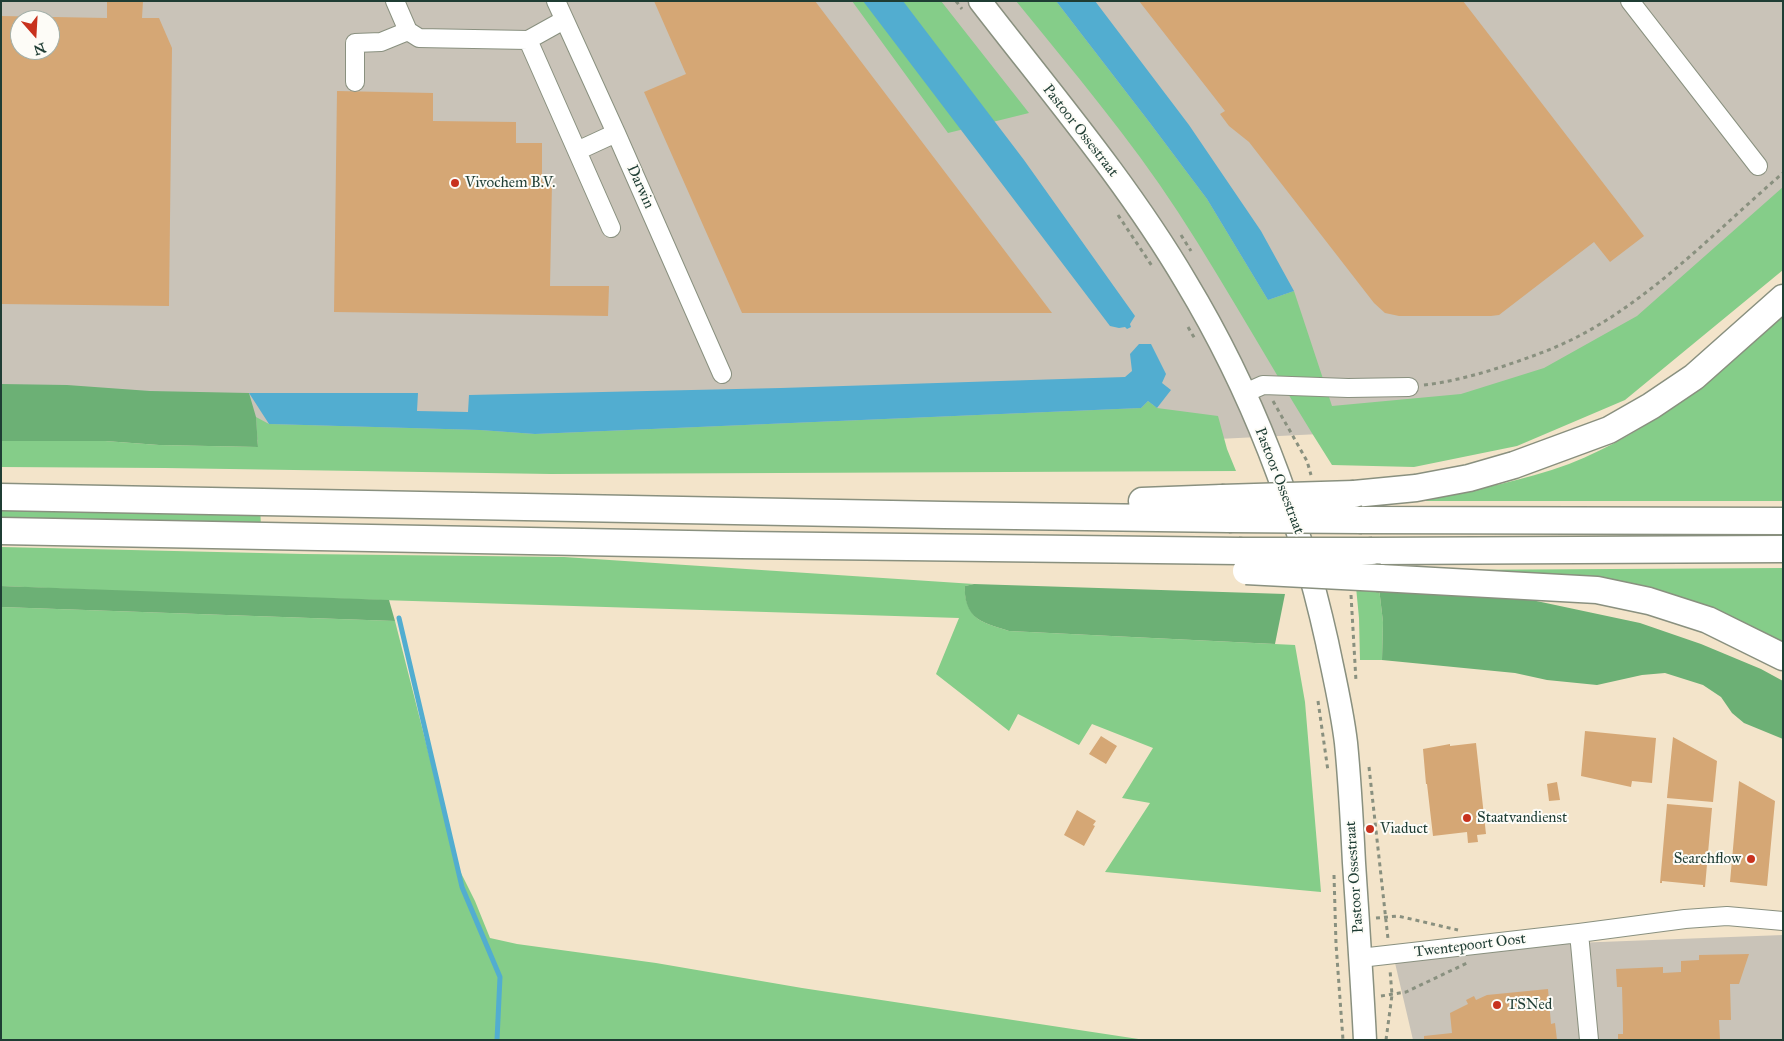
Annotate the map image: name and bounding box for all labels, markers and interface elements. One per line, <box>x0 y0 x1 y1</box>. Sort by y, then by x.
north arrow <box>10 10 60 60</box>
text: N <box>31 39 48 59</box>
street label: Pastoor Ossestraat <box>1038 81 1122 181</box>
street label: Darwin <box>622 162 658 212</box>
place label: Vivochem B.V. <box>465 174 555 192</box>
marker: Vivochem B.V. <box>449 177 461 189</box>
street label: Pastoor Ossestraat <box>1250 425 1308 537</box>
place label: Staatvandienst <box>1477 809 1567 827</box>
marker: Staatvandienst <box>1461 812 1473 824</box>
street label: Pastoor Ossestraat <box>1342 820 1368 934</box>
place label: Viaduct <box>1380 820 1428 838</box>
marker: Viaduct <box>1364 823 1376 835</box>
place label: Searchflow <box>1674 850 1741 868</box>
marker: Searchflow <box>1745 853 1757 865</box>
street label: Twentepoort Oost <box>1413 930 1527 962</box>
place label: TSNed <box>1507 996 1552 1014</box>
marker: TSNed <box>1491 999 1503 1011</box>

